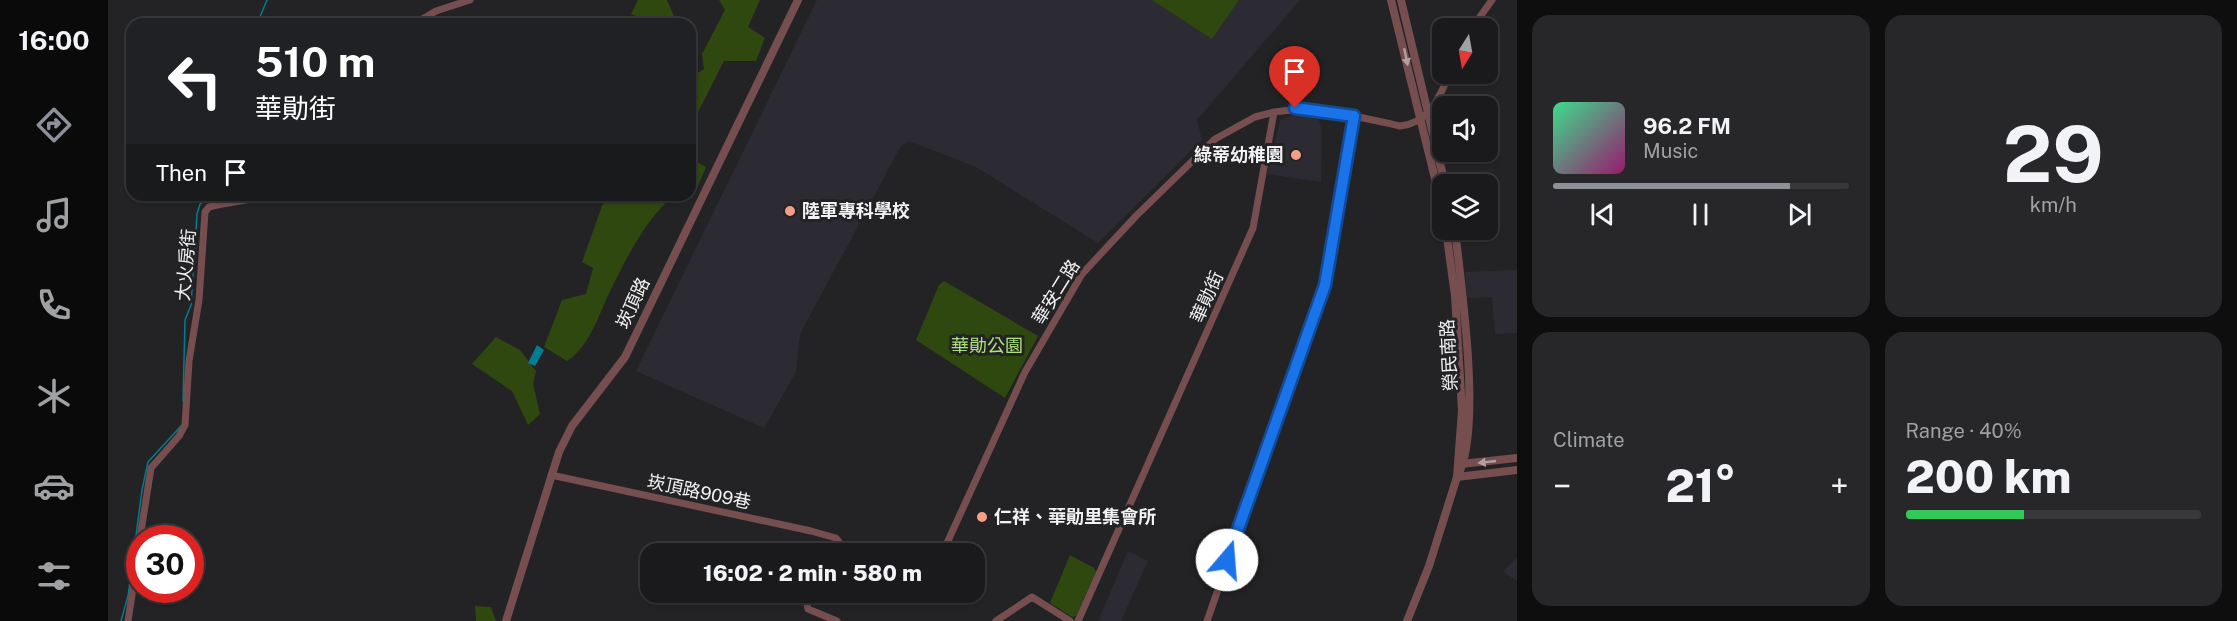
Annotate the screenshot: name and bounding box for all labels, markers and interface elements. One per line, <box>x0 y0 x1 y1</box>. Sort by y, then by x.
north arrow <box>1432 18 1498 84</box>
map controls <box>1432 18 1498 240</box>
text: 16:00 <box>18 24 90 56</box>
text: 510 m <box>255 37 375 86</box>
icon: left <box>156 42 234 120</box>
pin <box>1269 46 1320 108</box>
one-way arrow <box>1402 47 1411 66</box>
icon: arrive <box>1278 55 1311 88</box>
text: 華勛街 <box>255 92 336 124</box>
button: sound <box>1432 96 1498 162</box>
icon: directions <box>33 104 75 146</box>
text: 29 <box>2003 108 2104 200</box>
text: 96.2 FM <box>1643 113 1731 139</box>
text: Music <box>1643 139 1698 163</box>
place label: 綠蒂幼稚園 <box>1194 144 1284 165</box>
marker: 綠蒂幼稚園 <box>1289 148 1303 162</box>
icon: arrive <box>219 156 252 189</box>
text: Then <box>156 160 207 186</box>
button: layers <box>1432 174 1498 240</box>
text: km/h <box>2030 193 2077 217</box>
icon: music <box>33 194 75 236</box>
icon: previous <box>1586 198 1619 231</box>
icon: pause <box>1684 198 1717 231</box>
icon: next <box>1783 198 1816 231</box>
place label: 陸軍專科學校 <box>802 200 910 221</box>
marker: 陸軍專科學校 <box>783 204 797 218</box>
street label: 大火房街 <box>172 228 199 302</box>
street label: 華安二路 <box>1028 256 1084 328</box>
street label: 華勛街 <box>1186 268 1227 326</box>
street label: 崁頂路 <box>612 274 653 332</box>
icon: phone <box>33 284 75 326</box>
street label: 榮民南路 <box>1436 319 1461 392</box>
park label: 華勛公園 <box>951 335 1023 356</box>
icon: climate <box>33 375 75 417</box>
text: Range · 40% <box>1906 419 2022 443</box>
text: Climate <box>1553 428 1625 452</box>
text: 200 km <box>1906 450 2071 503</box>
one-way arrow <box>1477 457 1496 466</box>
text: 21° <box>1665 459 1736 512</box>
icon: car <box>33 465 75 507</box>
text: − <box>1553 467 1571 505</box>
text: + <box>1830 467 1848 505</box>
street label: 崁頂路909巷 <box>645 470 753 513</box>
place label: 仁祥、華勛里集會所 <box>994 506 1156 527</box>
marker: 仁祥、華勛里集會所 <box>975 510 989 524</box>
speed limit sign: 30 <box>126 525 204 603</box>
position arrow <box>1195 528 1259 592</box>
icon: filters <box>33 555 75 597</box>
text: 16:02 · 2 min · 580 m <box>703 560 922 586</box>

